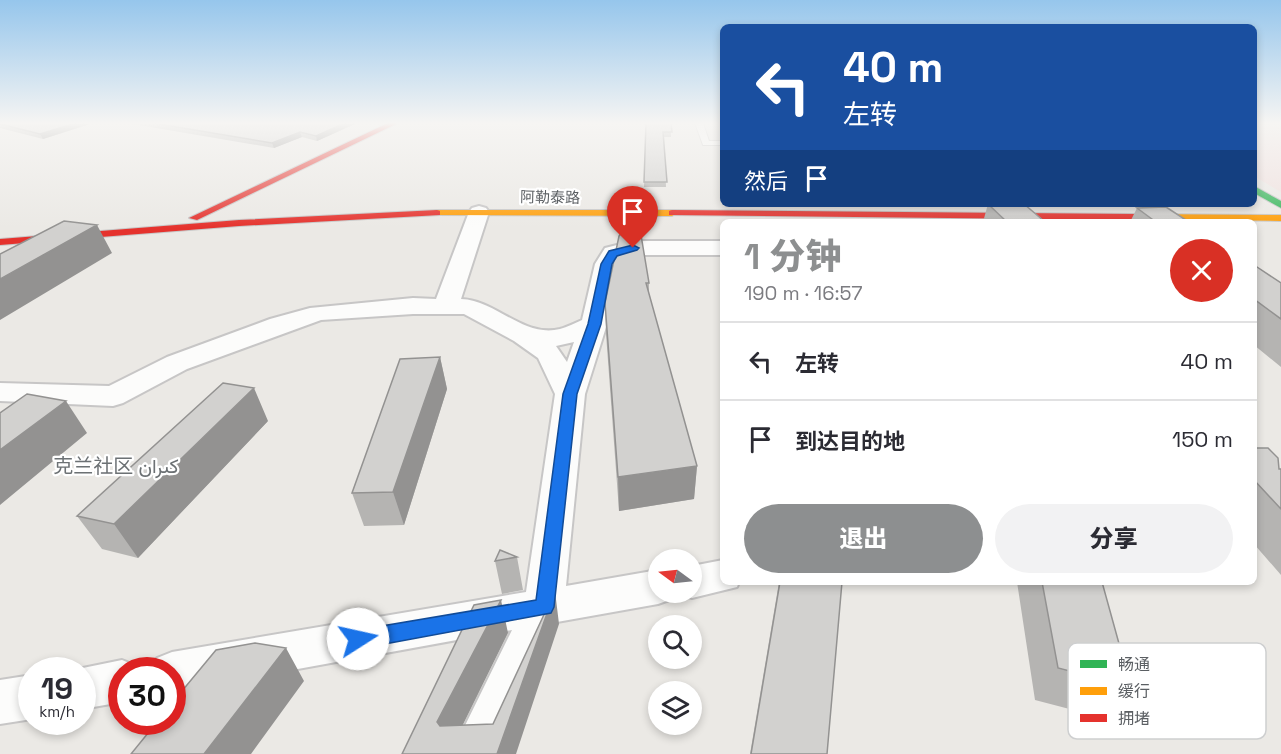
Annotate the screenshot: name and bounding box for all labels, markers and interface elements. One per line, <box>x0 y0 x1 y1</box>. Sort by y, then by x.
text: 40 m <box>843 41 943 94</box>
icon: left <box>744 48 822 126</box>
text: 左转 <box>843 97 897 132</box>
icon: arrive <box>800 162 833 195</box>
text: 然后 <box>744 167 788 195</box>
pin <box>607 186 658 248</box>
street label: 阿勒泰路 <box>520 187 580 207</box>
icon: arrive <box>616 195 649 228</box>
text: 1 分钟 <box>744 234 841 280</box>
button: close <box>1170 239 1233 302</box>
text: 190 m · 16:57 <box>744 280 862 306</box>
icon: left <box>744 345 777 378</box>
text: 40 m <box>1181 347 1233 375</box>
text: 左转 <box>795 349 839 377</box>
icon: arrive <box>744 423 777 456</box>
text: 150 m <box>1172 425 1233 453</box>
text: 到达目的地 <box>795 427 905 455</box>
district label: 克兰社区 كىران <box>53 453 179 479</box>
button: 退出 <box>744 504 983 573</box>
button: 分享 <box>995 504 1233 573</box>
north arrow <box>648 549 702 603</box>
map controls <box>648 549 702 735</box>
position arrow <box>326 607 390 671</box>
button: search <box>648 615 702 669</box>
legend <box>1068 643 1266 739</box>
text: 畅通 <box>1118 654 1150 675</box>
speed limit sign: 30 <box>108 657 186 735</box>
text: 19 <box>41 669 73 708</box>
button: layers <box>648 681 702 735</box>
text: 缓行 <box>1118 681 1150 702</box>
text: km/h <box>39 702 75 721</box>
text: 拥堵 <box>1118 708 1150 729</box>

